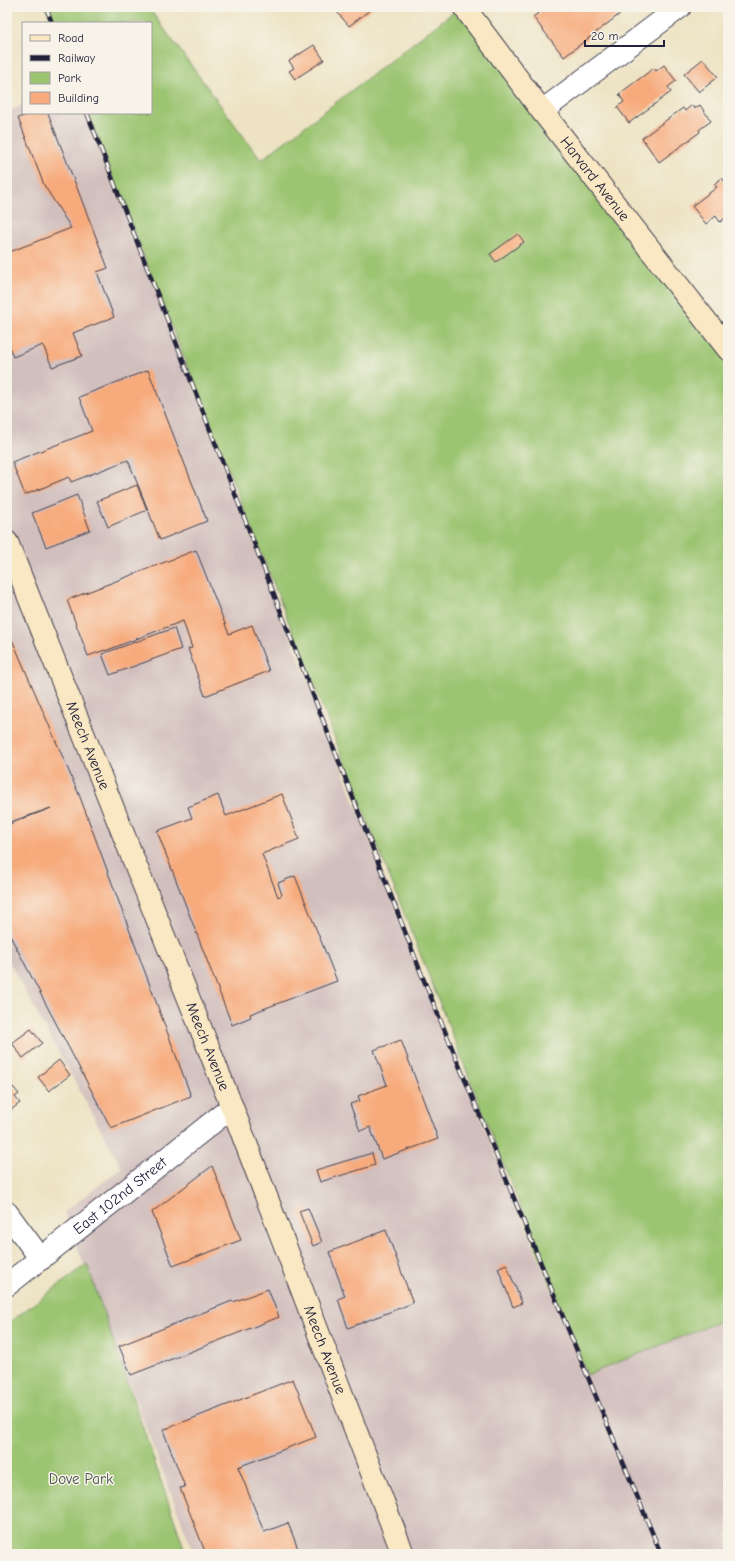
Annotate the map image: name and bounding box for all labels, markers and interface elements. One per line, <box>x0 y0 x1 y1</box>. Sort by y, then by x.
legend <box>22 22 152 114</box>
scale bar <box>585 22 664 48</box>
text: 20 m <box>591 29 619 43</box>
text: Road <box>58 31 84 45</box>
text: Railway <box>58 51 96 65</box>
text: Park <box>58 71 81 85</box>
text: Building <box>58 91 99 105</box>
street label: Harvard Avenue <box>556 133 634 225</box>
street label: Meech Avenue <box>62 699 114 793</box>
street label: Meech Avenue <box>182 1000 234 1094</box>
street label: East 102nd Street <box>70 1153 171 1238</box>
street label: Meech Avenue <box>300 1303 350 1397</box>
park label: Dove Park <box>49 1470 114 1488</box>

